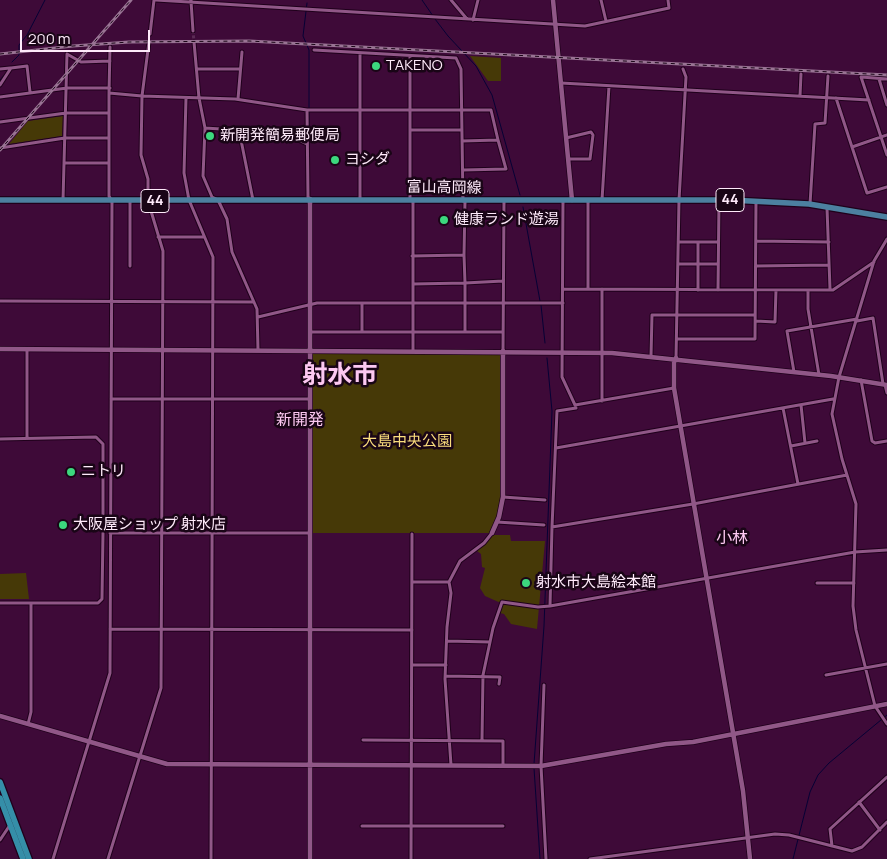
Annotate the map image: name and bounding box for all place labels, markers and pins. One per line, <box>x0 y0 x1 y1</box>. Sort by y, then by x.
place label: TAKENO <box>386 57 443 75</box>
marker: TAKENO <box>370 60 382 72</box>
place label: 新開発簡易郵便局 <box>220 127 340 145</box>
marker: 新開発簡易郵便局 <box>204 130 216 142</box>
place label: ヨシダ <box>345 151 390 169</box>
marker: ヨシダ <box>329 154 341 166</box>
place label: 健康ランド遊湯 <box>454 211 559 229</box>
marker: 健康ランド遊湯 <box>438 214 450 226</box>
place label: ニトリ <box>81 463 126 481</box>
marker: ニトリ <box>65 466 77 478</box>
place label: 大阪屋ショップ 射水店 <box>73 516 226 534</box>
marker: 大阪屋ショップ 射水店 <box>57 519 69 531</box>
place label: 射水市大島絵本館 <box>536 574 656 592</box>
marker: 射水市大島絵本館 <box>520 577 532 589</box>

